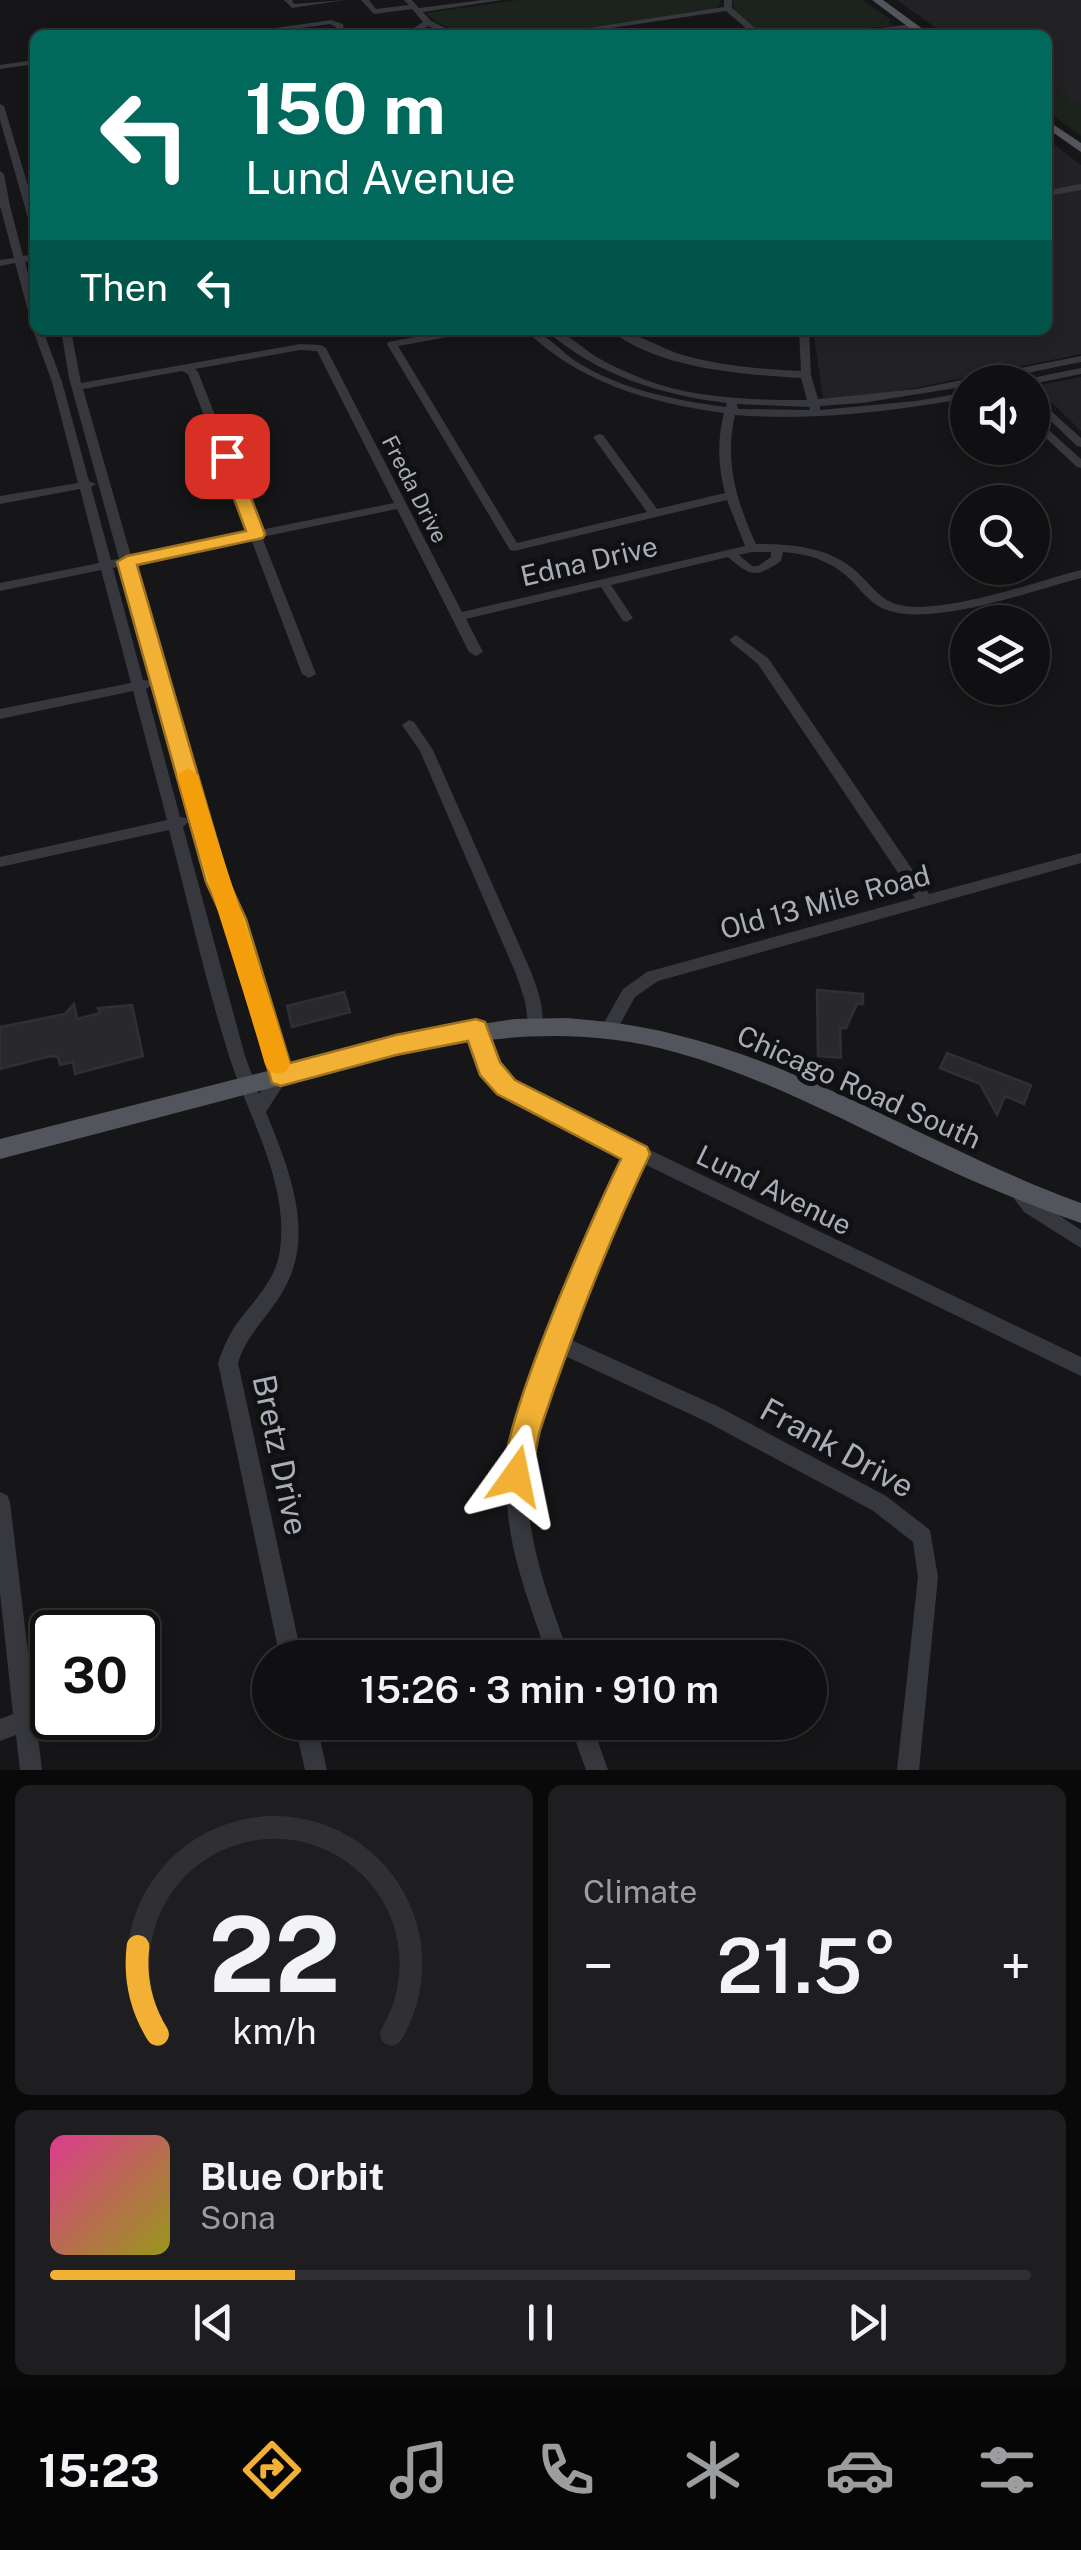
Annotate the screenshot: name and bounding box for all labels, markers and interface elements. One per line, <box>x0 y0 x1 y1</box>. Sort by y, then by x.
text: 150 m <box>245 67 446 150</box>
icon: left <box>80 70 210 200</box>
text: Lund Avenue <box>245 151 516 204</box>
icon: left <box>188 260 243 315</box>
text: Then <box>80 265 168 310</box>
map controls <box>950 365 1050 705</box>
button: sound <box>950 365 1050 465</box>
pin <box>185 414 270 499</box>
icon: arrive <box>200 429 255 484</box>
street label: Freda Drive <box>377 431 453 547</box>
button: search <box>950 485 1050 585</box>
street label: Edna Drive <box>517 529 661 592</box>
button: layers <box>950 605 1050 705</box>
street label: Old 13 Mile Road <box>716 858 933 945</box>
street label: Chicago Road South <box>732 1018 986 1155</box>
street label: Lund Avenue <box>691 1138 857 1241</box>
street label: Bretz Drive <box>245 1371 316 1539</box>
street label: Frank Drive <box>754 1390 920 1505</box>
position arrow <box>464 1424 568 1528</box>
speed limit sign: 30 <box>30 1610 160 1740</box>
text: 15:26 · 3 min · 910 m <box>360 1667 719 1712</box>
text: Climate <box>583 1873 697 1910</box>
text: 22 <box>208 1893 340 2015</box>
text: 21.5° <box>716 1922 898 2010</box>
text: − <box>583 1934 614 1998</box>
text: + <box>1000 1934 1031 1998</box>
text: km/h <box>232 2010 316 2052</box>
text: Blue Orbit <box>200 2154 384 2199</box>
text: Sona <box>200 2199 276 2236</box>
icon: previous <box>186 2295 241 2350</box>
icon: pause <box>513 2295 568 2350</box>
icon: next <box>840 2295 895 2350</box>
icon: directions <box>237 2435 307 2505</box>
icon: music <box>384 2435 454 2505</box>
icon: phone <box>531 2435 601 2505</box>
icon: climate <box>678 2435 748 2505</box>
icon: car <box>825 2435 895 2505</box>
icon: filters <box>972 2435 1042 2505</box>
text: 15:23 <box>39 2444 160 2497</box>

